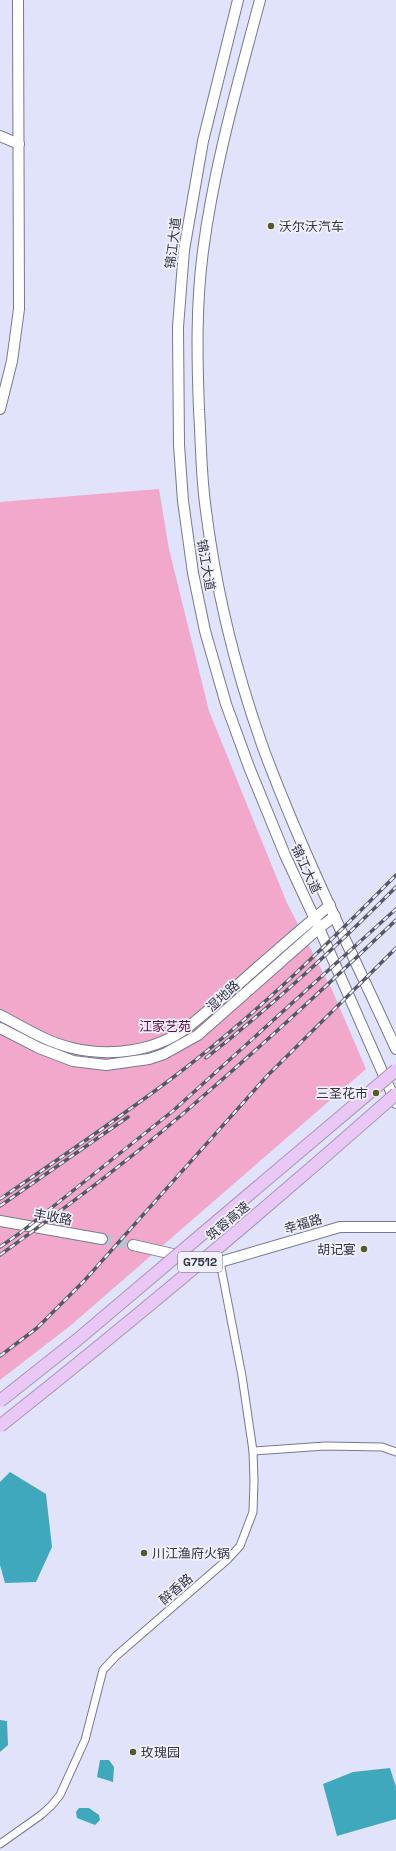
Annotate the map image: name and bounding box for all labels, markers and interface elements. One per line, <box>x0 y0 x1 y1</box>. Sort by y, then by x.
street label: 锦江大道 <box>161 216 185 270</box>
place label: 沃尔沃汽车 <box>279 218 344 235</box>
marker: 沃尔沃汽车 <box>266 221 276 231</box>
street label: 锦江大道 <box>193 538 219 592</box>
street label: 锦江大道 <box>287 842 325 896</box>
street label: 湿地路 <box>203 977 243 1015</box>
park label: 江家艺苑 <box>139 1018 191 1035</box>
place label: 三圣花市 <box>316 1085 368 1102</box>
marker: 三圣花市 <box>371 1088 381 1098</box>
street label: 筑蓉高速 <box>203 1198 253 1244</box>
street label: 丰收路 <box>32 1205 74 1229</box>
street label: 幸福路 <box>282 1210 324 1238</box>
place label: 胡记宴 <box>317 1241 356 1258</box>
marker: 胡记宴 <box>359 1244 369 1254</box>
road number: G7512 <box>178 1252 222 1272</box>
place label: 川江渔府火锅 <box>152 1545 230 1562</box>
marker: 川江渔府火锅 <box>139 1548 149 1558</box>
street label: 醉香路 <box>156 1570 196 1608</box>
place label: 玫瑰园 <box>141 1744 180 1761</box>
marker: 玫瑰园 <box>128 1747 138 1757</box>

